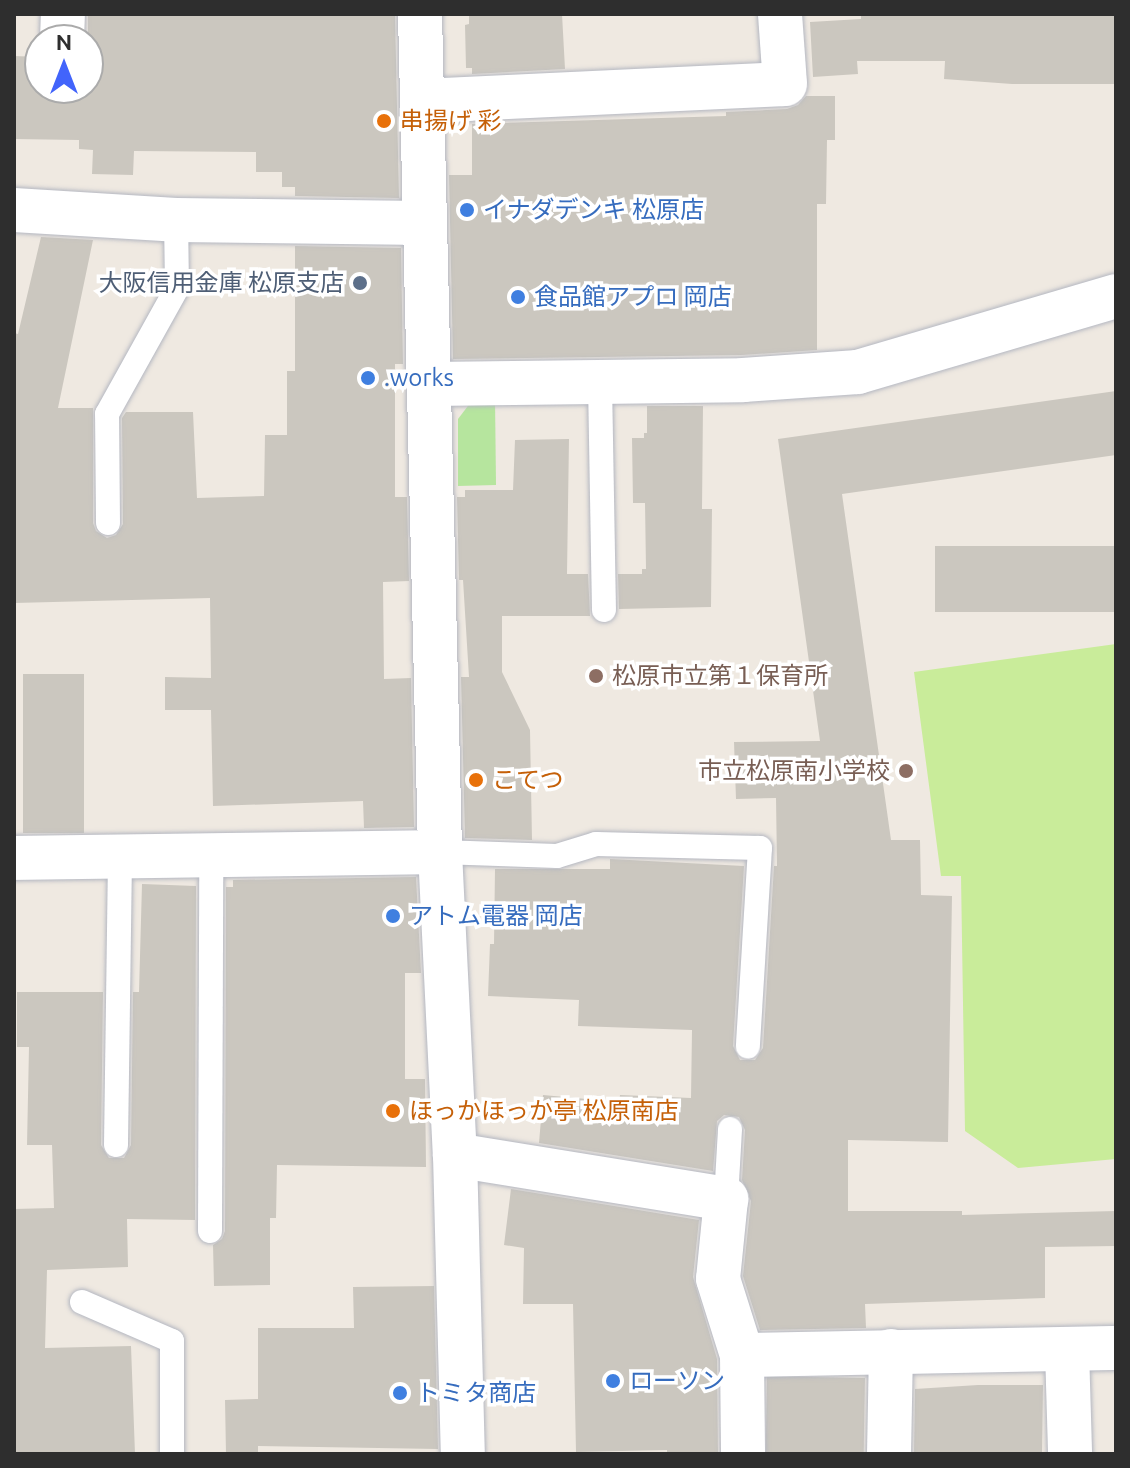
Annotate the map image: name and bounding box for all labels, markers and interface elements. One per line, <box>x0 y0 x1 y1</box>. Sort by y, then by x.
north arrow <box>24 24 104 104</box>
text: N <box>56 29 72 54</box>
place label: 串揚げ 彩 <box>400 107 501 135</box>
marker: 串揚げ 彩 <box>375 112 393 130</box>
place label: イナダデンキ 松原店 <box>483 196 704 224</box>
marker: イナダデンキ 松原店 <box>458 201 476 219</box>
place label: 大阪信用金庫 松原支店 <box>99 269 344 297</box>
marker: 大阪信用金庫 松原支店 <box>351 274 369 292</box>
place label: 食品館アプロ 岡店 <box>534 283 731 311</box>
marker: 食品館アプロ 岡店 <box>509 288 527 306</box>
place label: .works <box>384 364 454 392</box>
marker: .works <box>359 369 377 387</box>
place label: 松原市立第１保育所 <box>612 662 828 690</box>
marker: 松原市立第１保育所 <box>587 667 605 685</box>
place label: 市立松原南小学校 <box>698 757 890 785</box>
marker: 市立松原南小学校 <box>897 762 915 780</box>
place label: こてつ <box>492 766 564 794</box>
marker: こてつ <box>467 771 485 789</box>
place label: アトム電器 岡店 <box>409 902 582 930</box>
marker: アトム電器 岡店 <box>384 907 402 925</box>
place label: ほっかほっか亭 松原南店 <box>409 1097 678 1125</box>
marker: ほっかほっか亭 松原南店 <box>384 1102 402 1120</box>
place label: ローソン <box>629 1367 725 1395</box>
marker: ローソン <box>604 1372 622 1390</box>
place label: トミタ商店 <box>416 1379 536 1407</box>
marker: トミタ商店 <box>391 1384 409 1402</box>

